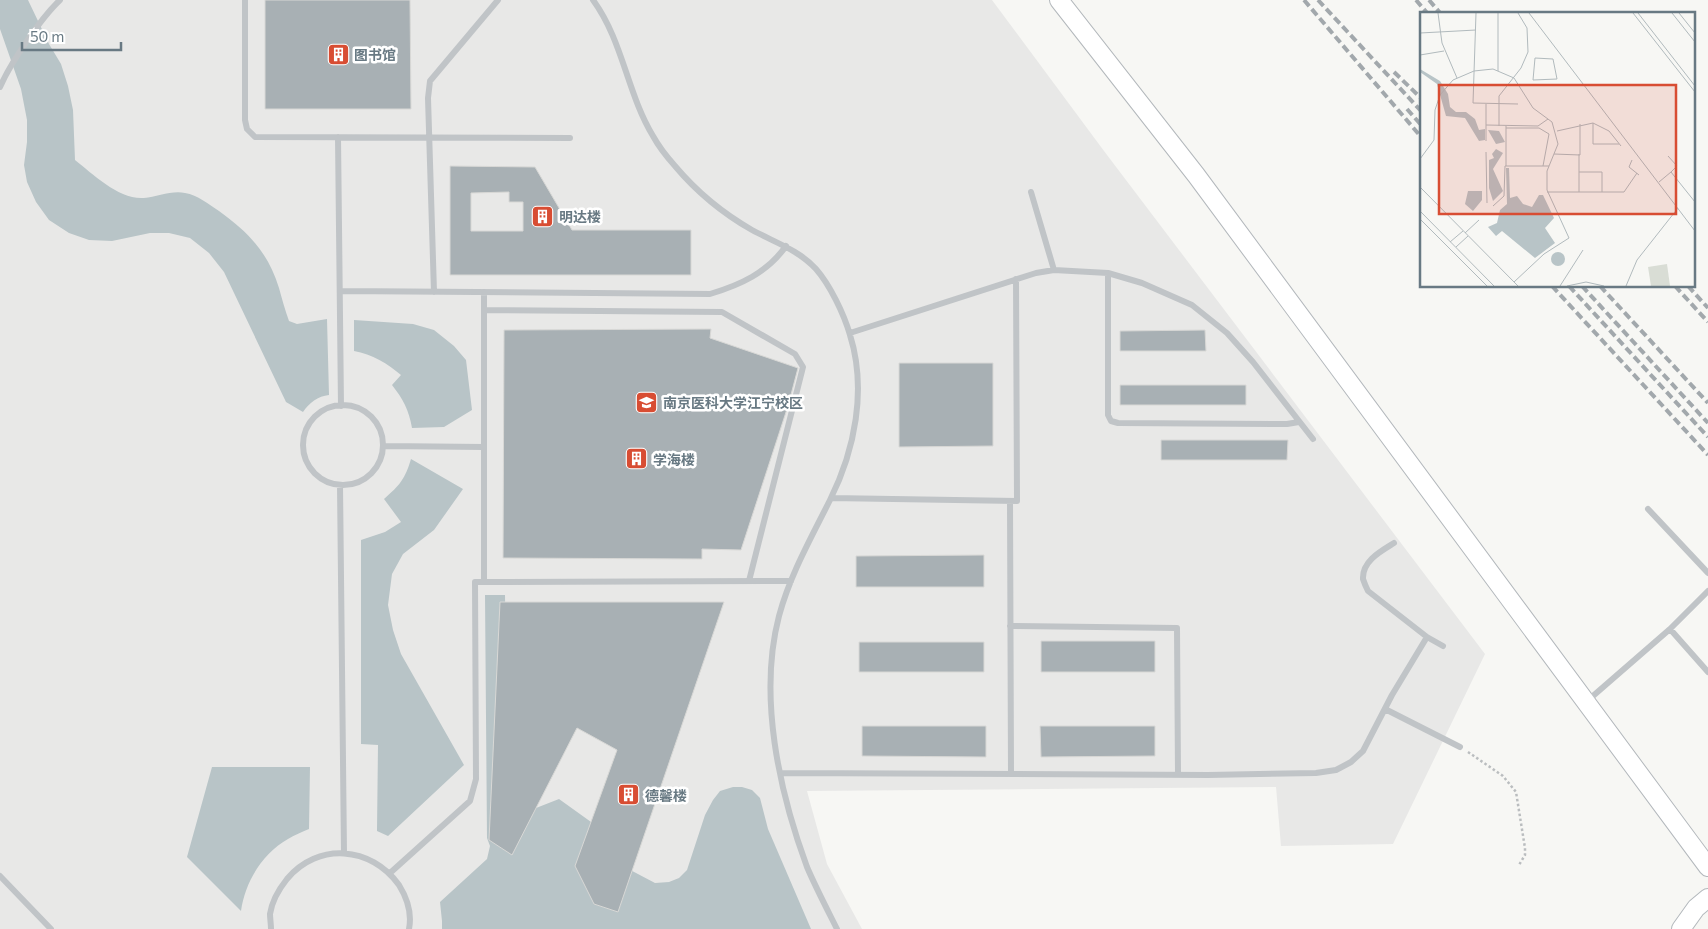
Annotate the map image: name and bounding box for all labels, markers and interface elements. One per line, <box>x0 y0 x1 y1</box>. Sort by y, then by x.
inset map <box>1420 12 1696 288</box>
scale bar <box>22 20 121 52</box>
text: 50 m <box>30 27 64 45</box>
building icon: 图书馆 <box>326 42 350 66</box>
place label: 图书馆 <box>354 46 396 63</box>
building icon: 明达楼 <box>531 204 555 228</box>
place label: 明达楼 <box>559 208 601 225</box>
school or university icon: 南京医科大学江宁校区 <box>635 390 659 414</box>
place label: 南京医科大学江宁校区 <box>663 394 803 411</box>
building icon: 学海楼 <box>625 447 649 471</box>
place label: 学海楼 <box>653 451 695 468</box>
building icon: 德馨楼 <box>617 783 641 807</box>
place label: 德馨楼 <box>645 787 687 804</box>

